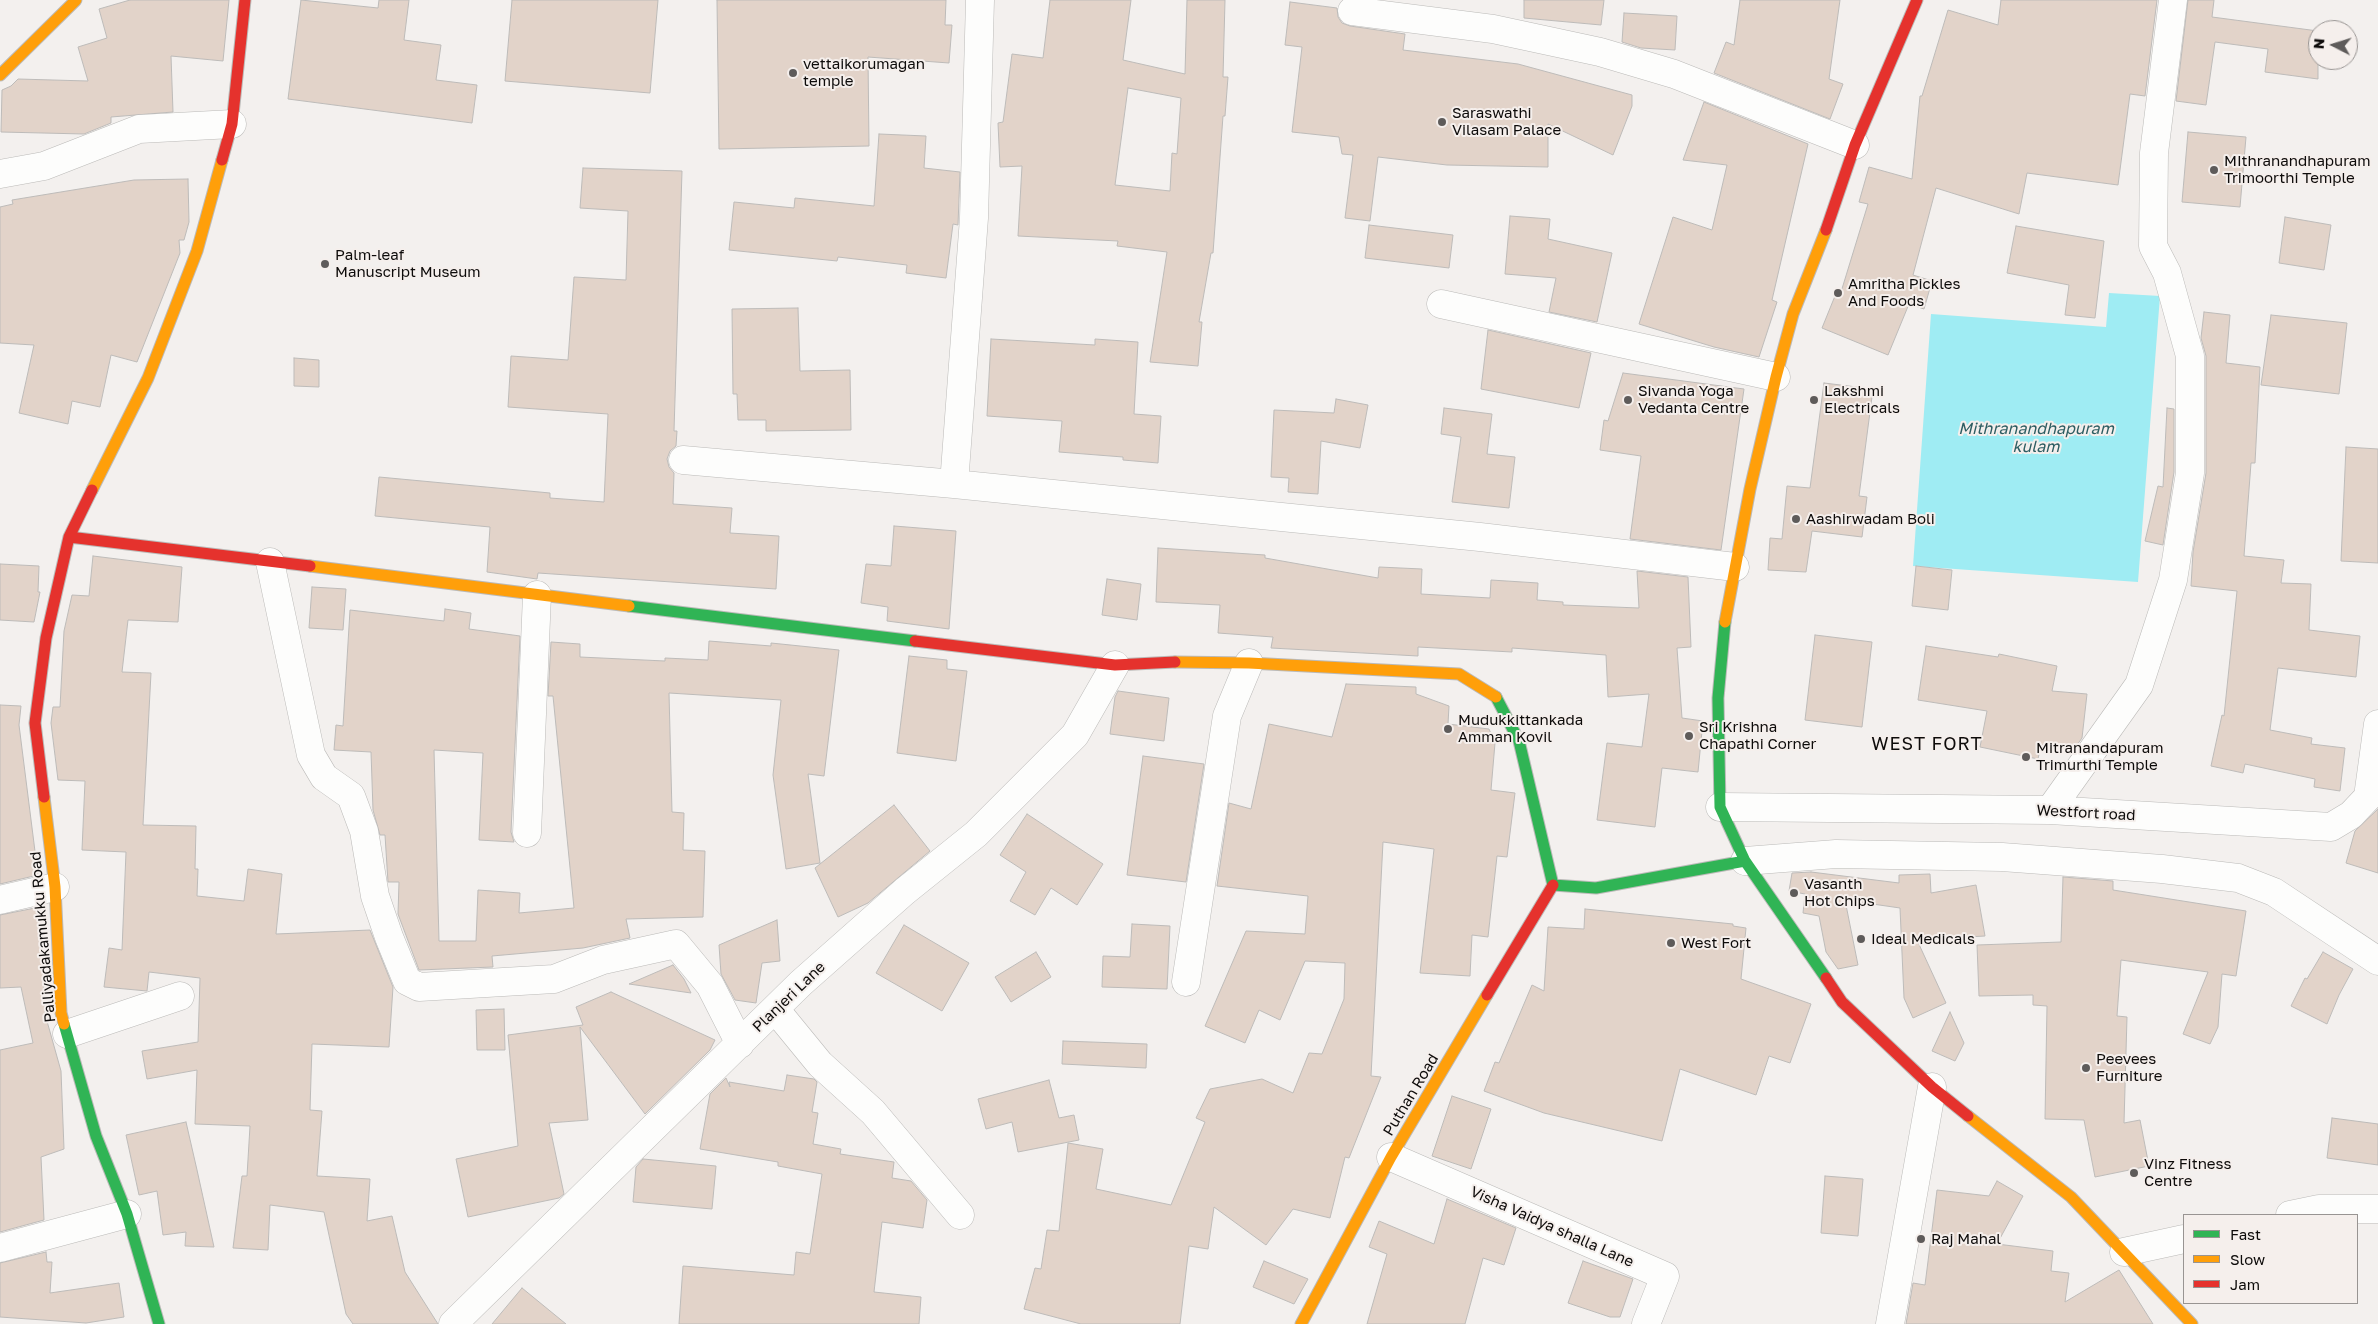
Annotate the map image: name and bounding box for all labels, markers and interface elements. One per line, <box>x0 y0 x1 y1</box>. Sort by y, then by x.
north arrow <box>2308 20 2358 70</box>
text: N <box>2310 38 2327 50</box>
place label: vettaikorumagan temple <box>803 55 925 90</box>
marker: vettaikorumagan temple <box>787 67 799 79</box>
place label: Saraswathi Vilasam Palace <box>1452 104 1561 139</box>
marker: Saraswathi Vilasam Palace <box>1436 116 1448 128</box>
place label: MIthranandhapuram Trimoorthi Temple <box>2224 152 2371 187</box>
marker: MIthranandhapuram Trimoorthi Temple <box>2208 164 2220 176</box>
place label: Palm-leaf Manuscript Museum <box>335 246 481 281</box>
marker: Palm-leaf Manuscript Museum <box>319 258 331 270</box>
place label: Amritha Pickles And Foods <box>1848 275 1960 310</box>
marker: Amritha Pickles And Foods <box>1832 287 1844 299</box>
place label: Sivanda Yoga Vedanta Centre <box>1638 382 1749 417</box>
place label: Lakshmi Electricals <box>1824 382 1900 417</box>
marker: Sivanda Yoga Vedanta Centre <box>1622 394 1634 406</box>
marker: Lakshmi Electricals <box>1808 394 1820 406</box>
water label: Mithranandhapuram kulam <box>1958 419 2114 457</box>
place label: Aashirwadam Boli <box>1806 510 1935 528</box>
marker: Aashirwadam Boli <box>1790 513 1802 525</box>
place label: Mudukkittankada Amman Kovil <box>1458 711 1583 746</box>
place label: Sri Krishna Chapathi Corner <box>1699 718 1816 753</box>
marker: Mudukkittankada Amman Kovil <box>1442 723 1454 735</box>
marker: Sri Krishna Chapathi Corner <box>1683 730 1695 742</box>
district label: WEST FORT <box>1870 733 1984 755</box>
place label: Mitranandapuram Trimurthi Temple <box>2036 739 2163 774</box>
marker: Mitranandapuram Trimurthi Temple <box>2020 751 2032 763</box>
street label: Westfort road <box>2036 801 2136 825</box>
street label: Palliyadakamukku Road <box>27 851 59 1023</box>
place label: Vasanth Hot Chips <box>1804 875 1875 910</box>
marker: Vasanth Hot Chips <box>1788 887 1800 899</box>
place label: Ideal Medicals <box>1871 930 1975 948</box>
marker: Ideal Medicals <box>1855 933 1867 945</box>
place label: West Fort <box>1681 934 1751 952</box>
marker: West Fort <box>1665 937 1677 949</box>
street label: Planjeri Lane <box>749 958 829 1036</box>
place label: Peevees Furniture <box>2096 1050 2163 1085</box>
street label: Puthan Road <box>1380 1051 1442 1139</box>
marker: Peevees Furniture <box>2080 1062 2092 1074</box>
place label: Vinz Fitness Centre <box>2144 1155 2231 1190</box>
marker: Vinz Fitness Centre <box>2128 1167 2140 1179</box>
street label: Visha Vaidya shalla Lane <box>1467 1183 1637 1271</box>
legend <box>2183 1214 2358 1304</box>
text: Fast <box>2230 1225 2261 1243</box>
place label: Raj Mahal <box>1931 1230 2001 1248</box>
marker: Raj Mahal <box>1915 1233 1927 1245</box>
text: Slow <box>2230 1250 2265 1268</box>
text: Jam <box>2230 1275 2260 1293</box>

